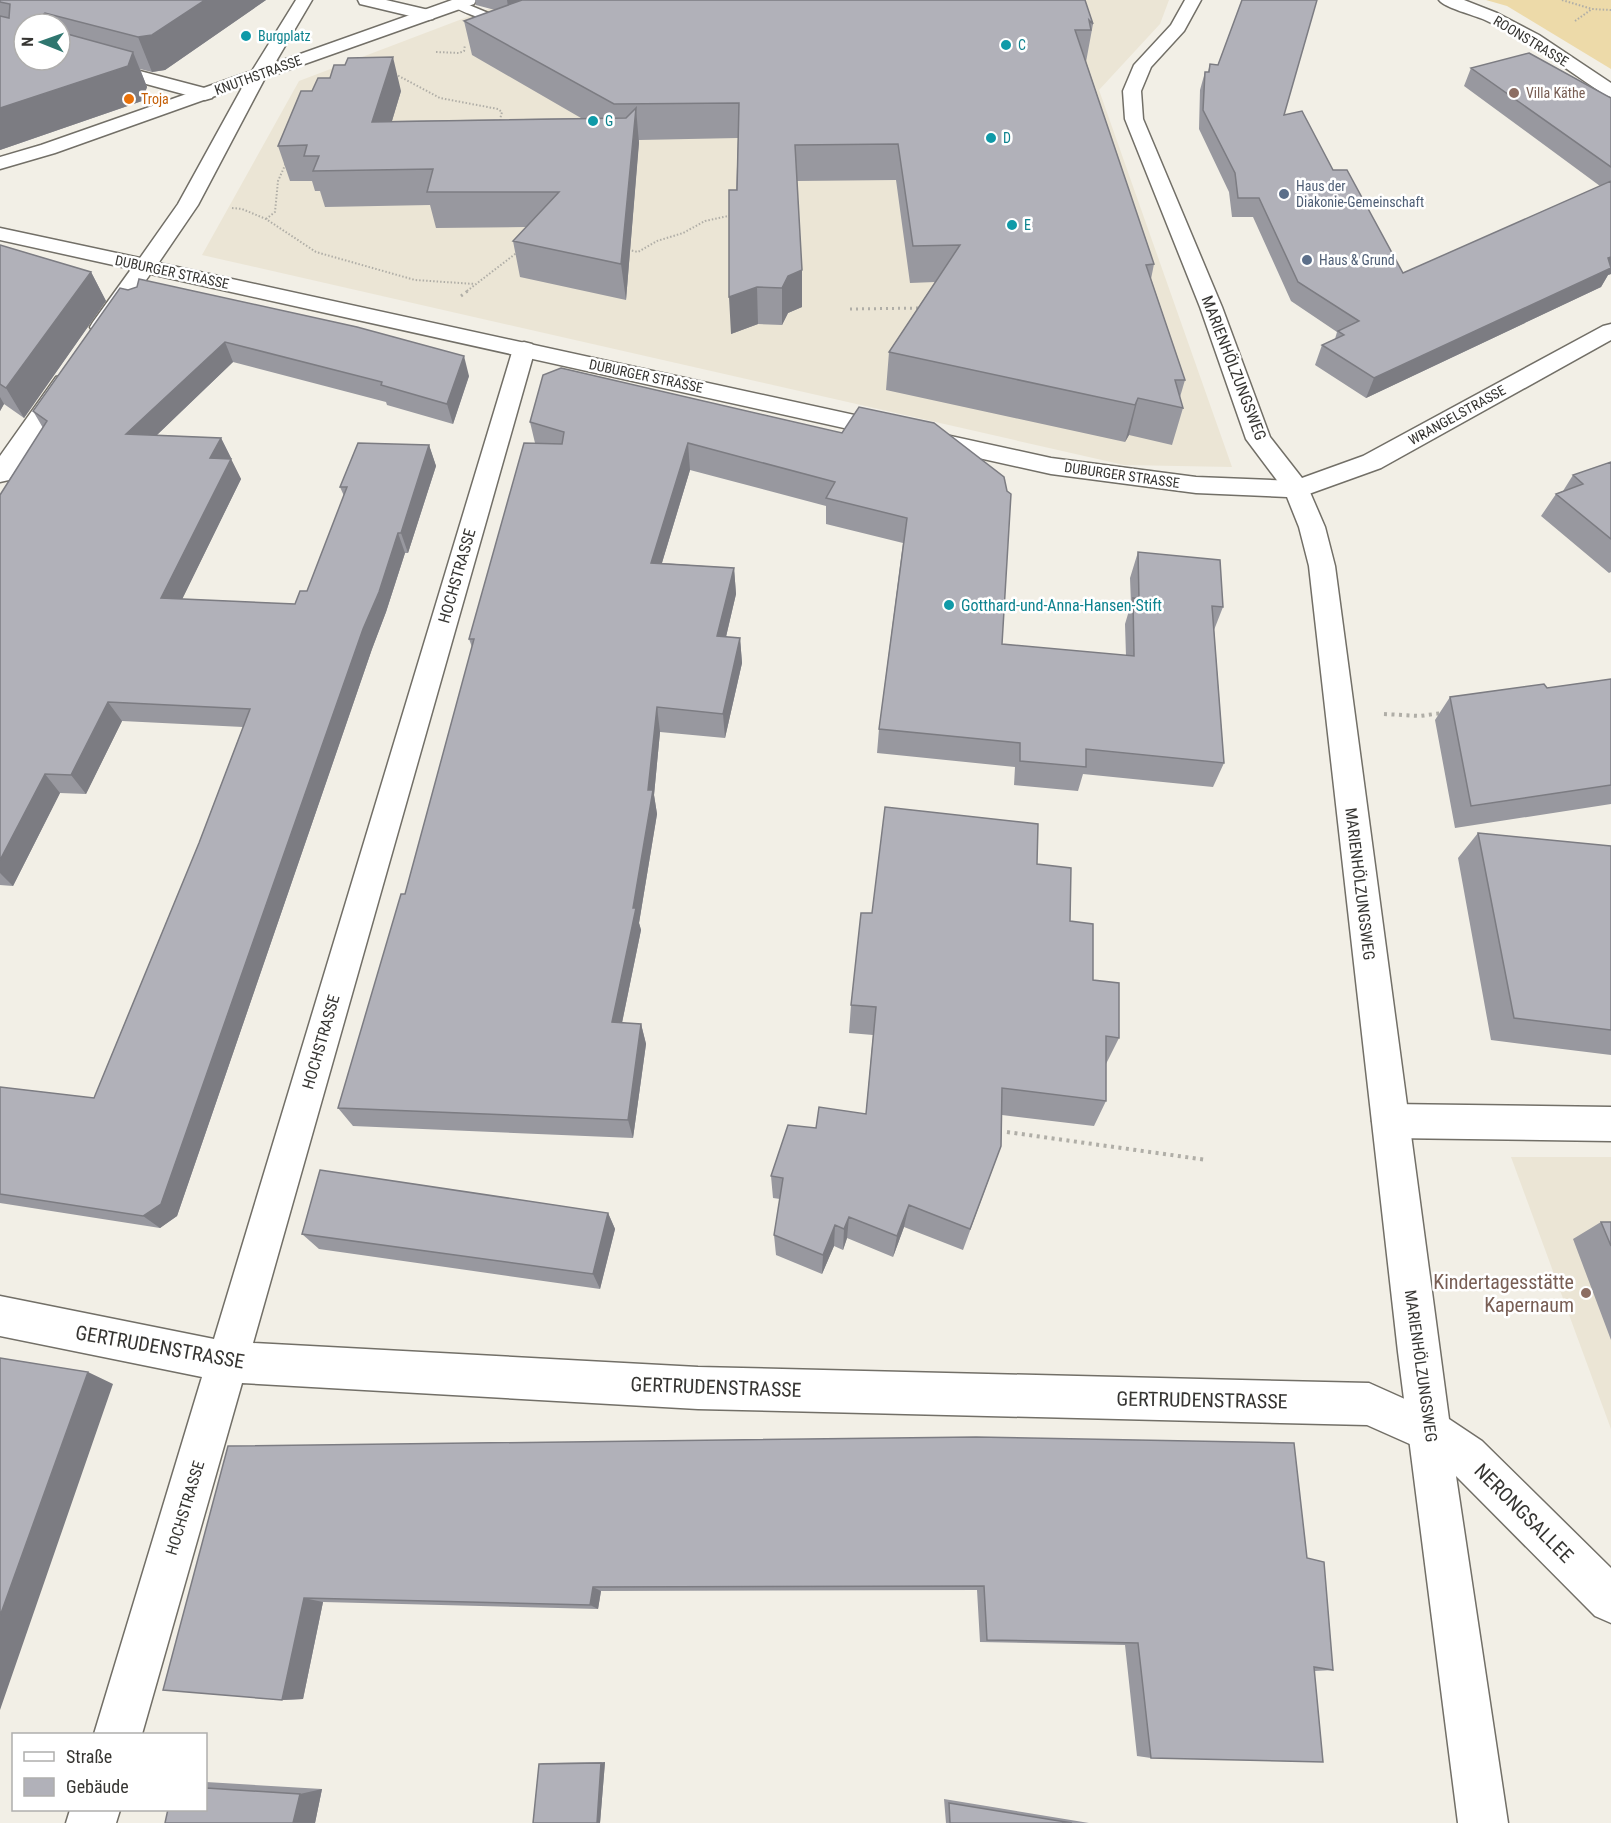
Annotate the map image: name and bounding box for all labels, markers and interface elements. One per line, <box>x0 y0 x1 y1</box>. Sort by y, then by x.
north arrow <box>12 12 72 72</box>
street label: ROONSTRASSE <box>1491 12 1571 70</box>
place label: Burgplatz <box>258 28 311 44</box>
marker: Burgplatz <box>239 29 253 43</box>
text: N <box>18 37 37 47</box>
place label: C <box>1018 37 1026 53</box>
marker: C <box>999 38 1013 52</box>
street label: KNUTHSTRASSE <box>212 52 304 98</box>
place label: Villa Käthe <box>1526 85 1586 101</box>
marker: Villa Käthe <box>1507 86 1521 100</box>
place label: Troja <box>141 91 169 107</box>
marker: Troja <box>122 92 136 106</box>
place label: G <box>605 113 613 129</box>
marker: G <box>586 114 600 128</box>
place label: D <box>1003 130 1011 146</box>
marker: D <box>984 131 998 145</box>
place label: Haus der Diakonie-Gemeinschaft <box>1296 178 1424 210</box>
marker: Haus der Diakonie-Gemeinschaft <box>1277 187 1291 201</box>
place label: E <box>1024 217 1031 233</box>
marker: E <box>1005 218 1019 232</box>
street label: DUBURGER STRASSE <box>114 252 231 292</box>
place label: Haus & Grund <box>1319 252 1395 268</box>
marker: Haus & Grund <box>1300 253 1314 267</box>
street label: MARIENHÖLZUNGSWEG <box>1198 293 1270 443</box>
street label: DUBURGER STRASSE <box>588 356 705 396</box>
street label: WRANGELSTRASSE <box>1406 382 1508 448</box>
street label: DUBURGER STRASSE <box>1063 459 1181 491</box>
street label: HOCHSTRASSE <box>434 527 480 625</box>
place label: Gotthard-und-Anna-Hansen-Stift <box>961 596 1162 615</box>
marker: Gotthard-und-Anna-Hansen-Stift <box>942 598 956 612</box>
street label: MARIENHÖLZUNGSWEG <box>1341 807 1379 961</box>
street label: HOCHSTRASSE <box>298 993 344 1091</box>
place label: Kindertagesstätte Kapernaum <box>1433 1270 1574 1317</box>
marker: Kindertagesstätte Kapernaum <box>1579 1286 1593 1300</box>
street label: MARIENHÖLZUNGSWEG <box>1401 1289 1441 1443</box>
street label: GERTRUDENSTRASSE <box>74 1320 246 1374</box>
street label: GERTRUDENSTRASSE <box>630 1372 802 1402</box>
street label: GERTRUDENSTRASSE <box>1116 1387 1288 1413</box>
street label: HOCHSTRASSE <box>162 1459 208 1557</box>
street label: NERONGSALLEE <box>1470 1459 1578 1567</box>
legend <box>12 1733 207 1811</box>
text: Straße <box>66 1746 112 1767</box>
text: Gebäude <box>66 1776 129 1797</box>

